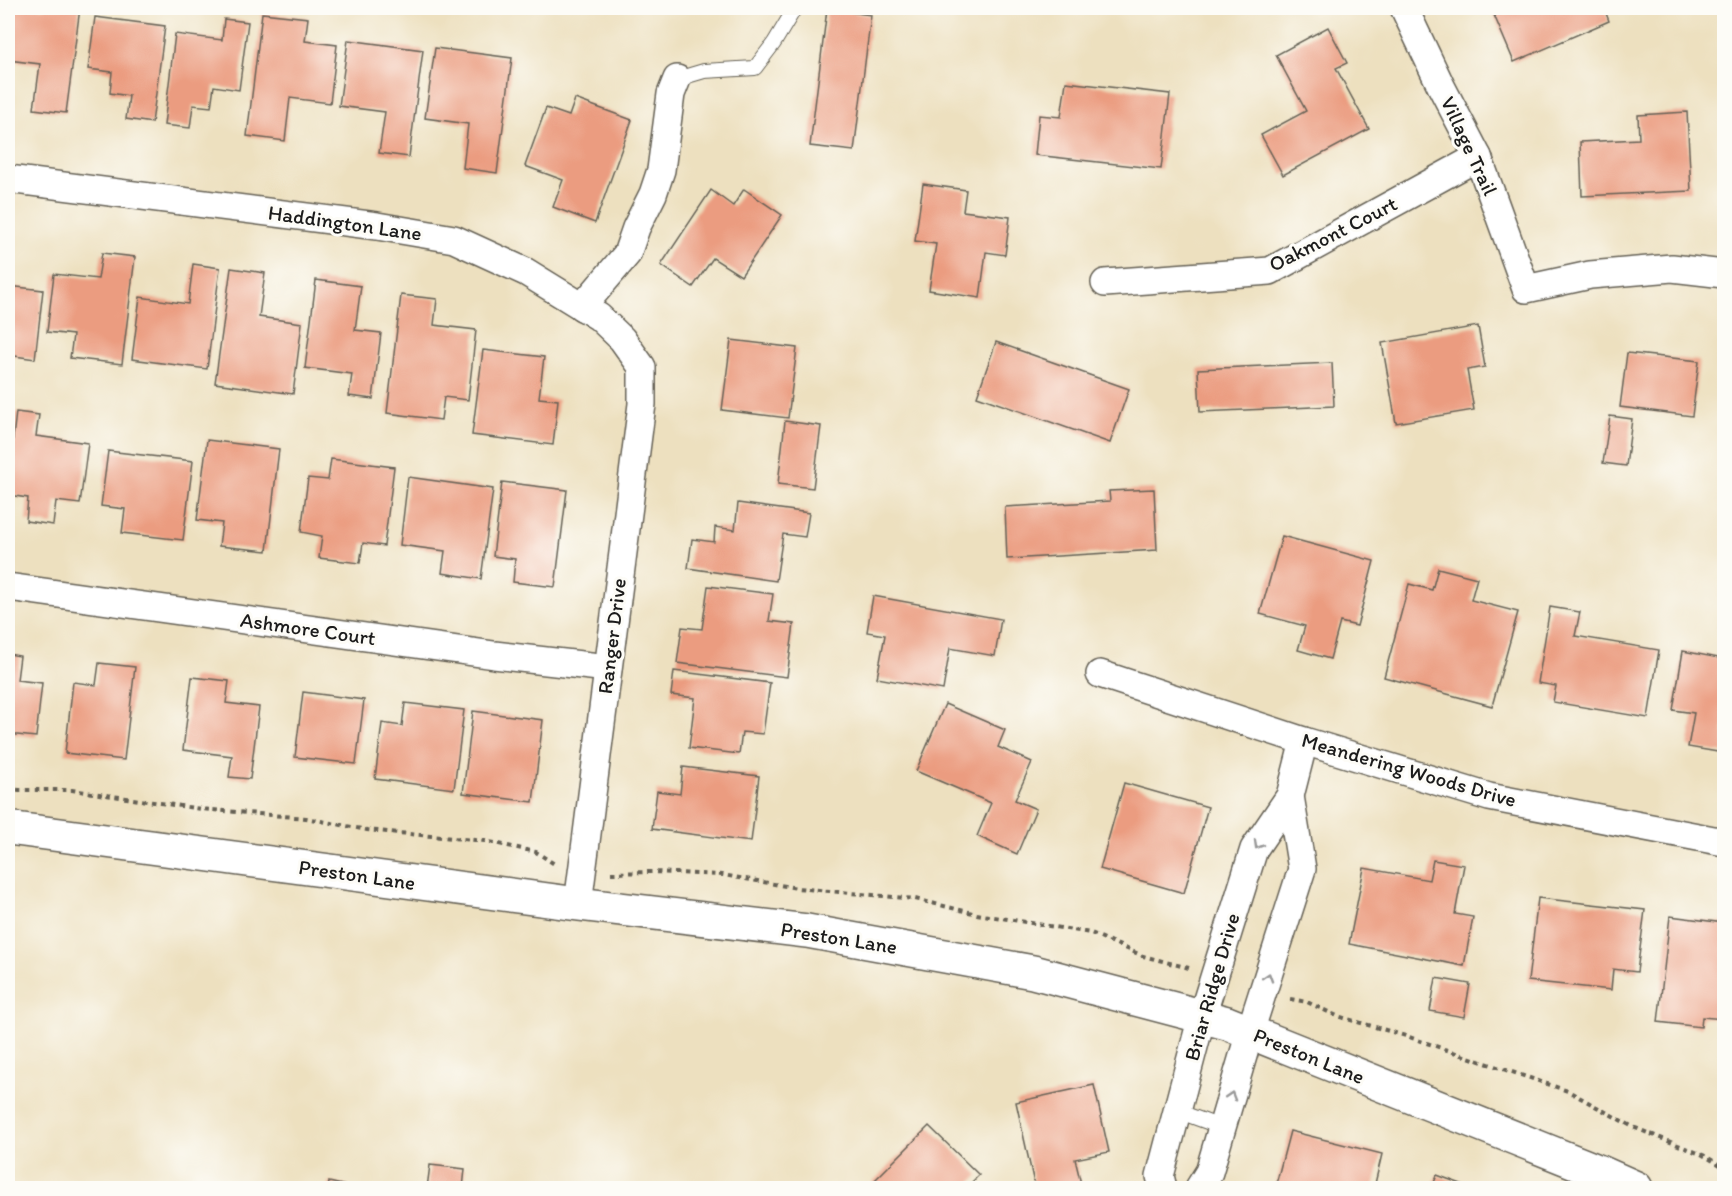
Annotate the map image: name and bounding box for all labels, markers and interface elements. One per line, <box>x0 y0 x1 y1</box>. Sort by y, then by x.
street label: Village Trail <box>1436 92 1503 199</box>
street label: Oakmont Court <box>1264 190 1401 277</box>
street label: Haddington Lane <box>267 199 424 246</box>
street label: Ranger Drive <box>592 577 631 695</box>
street label: Ashmore Court <box>239 607 378 650</box>
street label: Meandering Woods Drive <box>1299 727 1519 812</box>
one-way arrow <box>1254 839 1265 849</box>
street label: Preston Lane <box>297 854 417 895</box>
street label: Briar Ridge Drive <box>1178 910 1245 1064</box>
street label: Preston Lane <box>779 916 899 959</box>
one-way arrow <box>1261 972 1273 983</box>
street label: Preston Lane <box>1250 1022 1368 1089</box>
one-way arrow <box>1224 1091 1236 1101</box>

